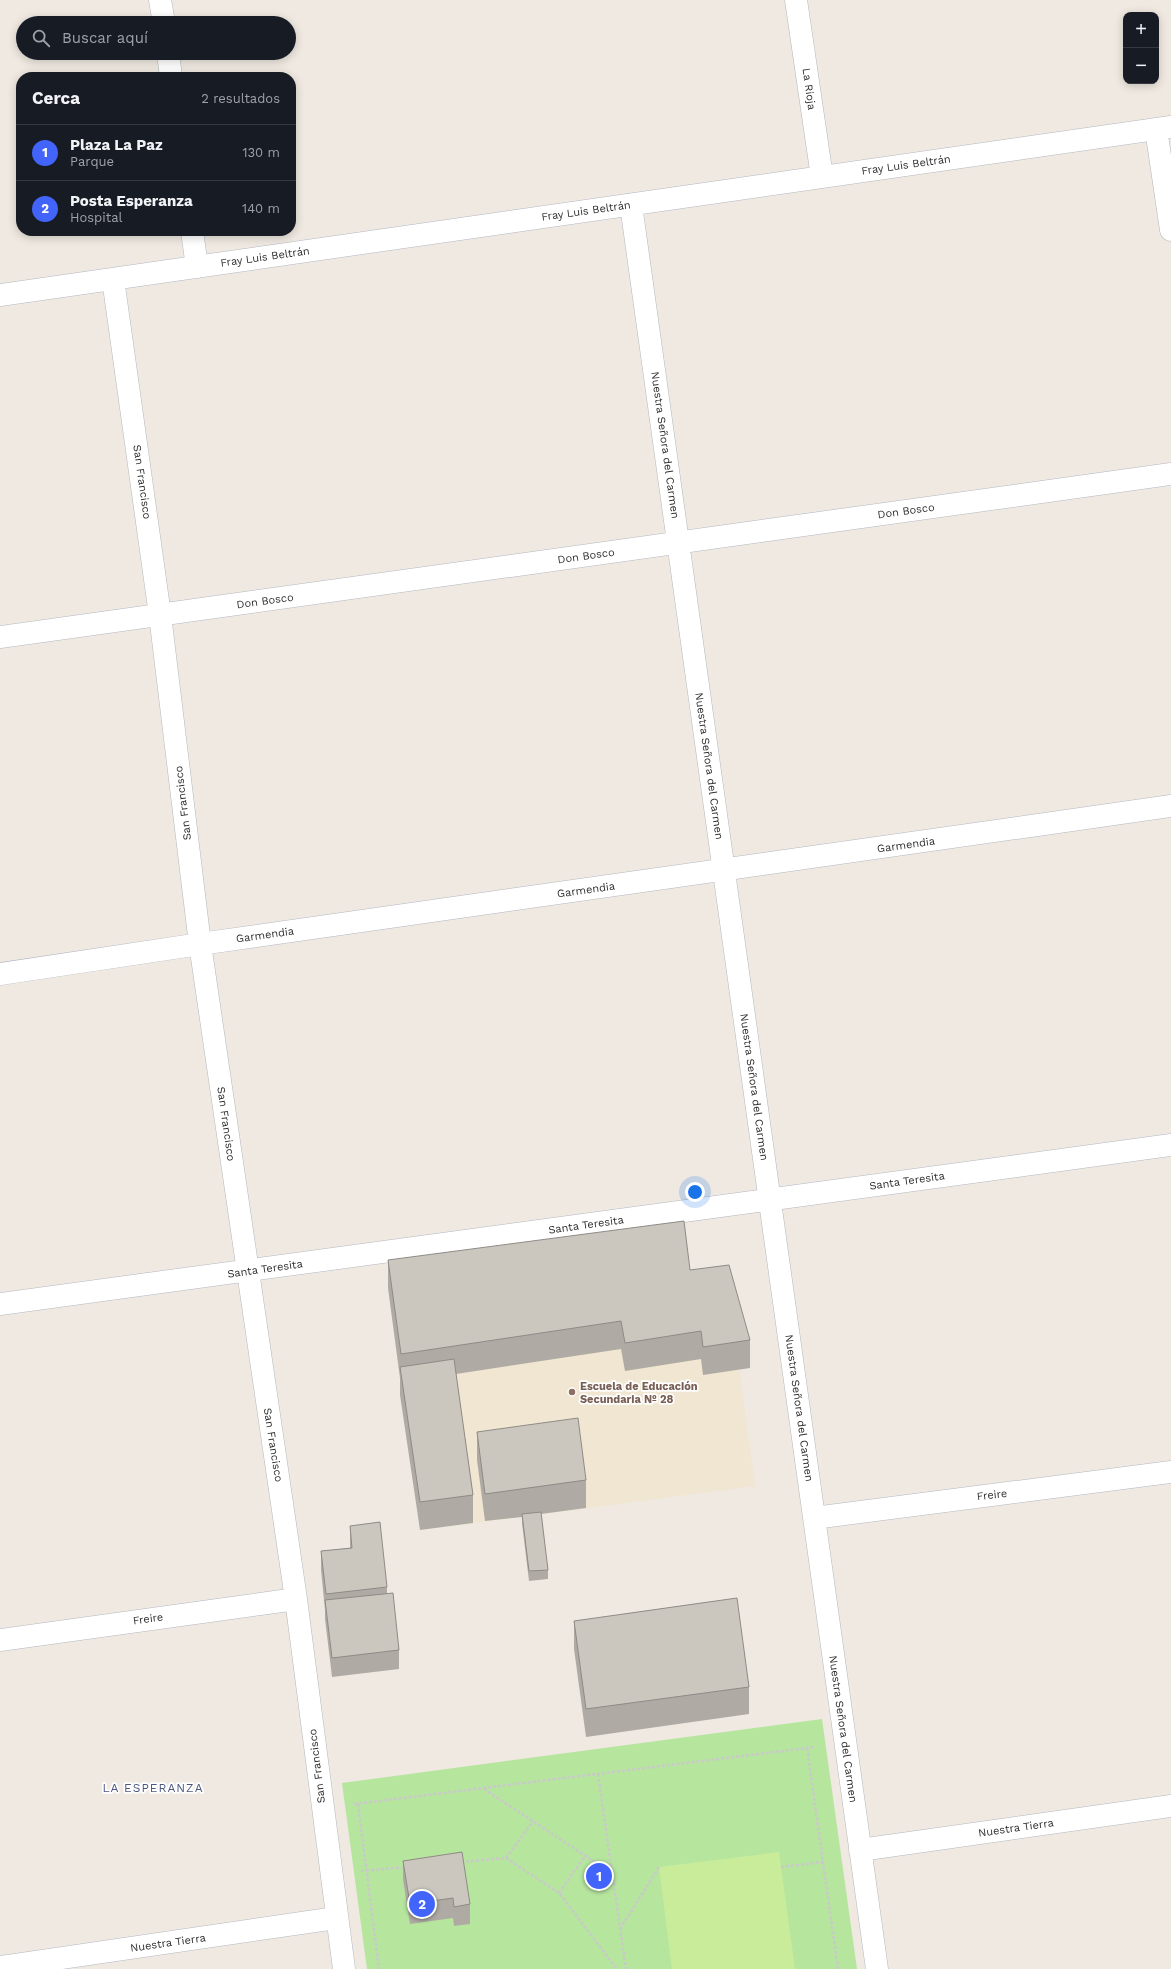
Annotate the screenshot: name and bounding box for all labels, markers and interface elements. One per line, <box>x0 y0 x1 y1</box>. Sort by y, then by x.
map controls <box>1123 12 1159 84</box>
button: + <box>1123 12 1159 48</box>
search box <box>16 16 296 60</box>
icon: search <box>30 27 52 49</box>
text: Buscar aquí <box>62 29 148 47</box>
button: − <box>1123 48 1159 84</box>
street label: La Rioja <box>800 67 818 111</box>
text: Cerca <box>32 88 80 108</box>
text: 2 resultados <box>201 91 280 106</box>
text: Plaza La Paz <box>70 136 163 154</box>
text: 1 <box>42 145 48 160</box>
text: 130 m <box>242 145 280 160</box>
street label: Fray Luis Beltrán <box>861 152 951 178</box>
text: Parque <box>70 154 114 169</box>
text: Posta Esperanza <box>70 192 193 210</box>
street label: Fray Luis Beltrán <box>541 198 631 224</box>
text: 2 <box>41 201 49 216</box>
text: 140 m <box>242 201 280 216</box>
text: Hospital <box>70 210 122 225</box>
street label: Fray Luis Beltrán <box>220 244 310 270</box>
street label: Nuestra Señora del Carmen <box>648 371 682 519</box>
street label: San Francisco <box>130 444 154 520</box>
street label: Don Bosco <box>877 501 935 521</box>
street label: Don Bosco <box>557 546 615 566</box>
street label: Don Bosco <box>236 591 294 611</box>
street label: Nuestra Señora del Carmen <box>692 692 726 840</box>
street label: San Francisco <box>172 765 194 841</box>
street label: Garmendia <box>876 835 936 855</box>
street label: Garmendia <box>556 880 616 900</box>
street label: Garmendia <box>235 925 295 945</box>
street label: Nuestra Señora del Carmen <box>737 1013 771 1161</box>
street label: San Francisco <box>214 1086 238 1162</box>
street label: Santa Teresita <box>868 1169 946 1193</box>
your location <box>685 1182 705 1202</box>
street label: Santa Teresita <box>547 1213 625 1237</box>
street label: Santa Teresita <box>226 1257 304 1281</box>
street label: Nuestra Señora del Carmen <box>782 1334 816 1482</box>
place label: Escuela de Educación Secundaria Nº 28 <box>580 1380 698 1406</box>
marker: Escuela de Educación Secundaria Nº 28 <box>567 1387 577 1397</box>
street label: San Francisco <box>261 1407 285 1483</box>
street label: Freire <box>976 1487 1008 1503</box>
street label: Freire <box>132 1610 164 1628</box>
street label: Nuestra Señora del Carmen <box>826 1655 860 1803</box>
street label: San Francisco <box>306 1728 328 1804</box>
district label: LA ESPERANZA <box>102 1781 204 1795</box>
street label: Nuestra Tierra <box>977 1816 1055 1840</box>
pin: 1 <box>586 1861 612 1891</box>
pin: 2 <box>409 1889 435 1919</box>
street label: Nuestra Tierra <box>129 1931 207 1955</box>

